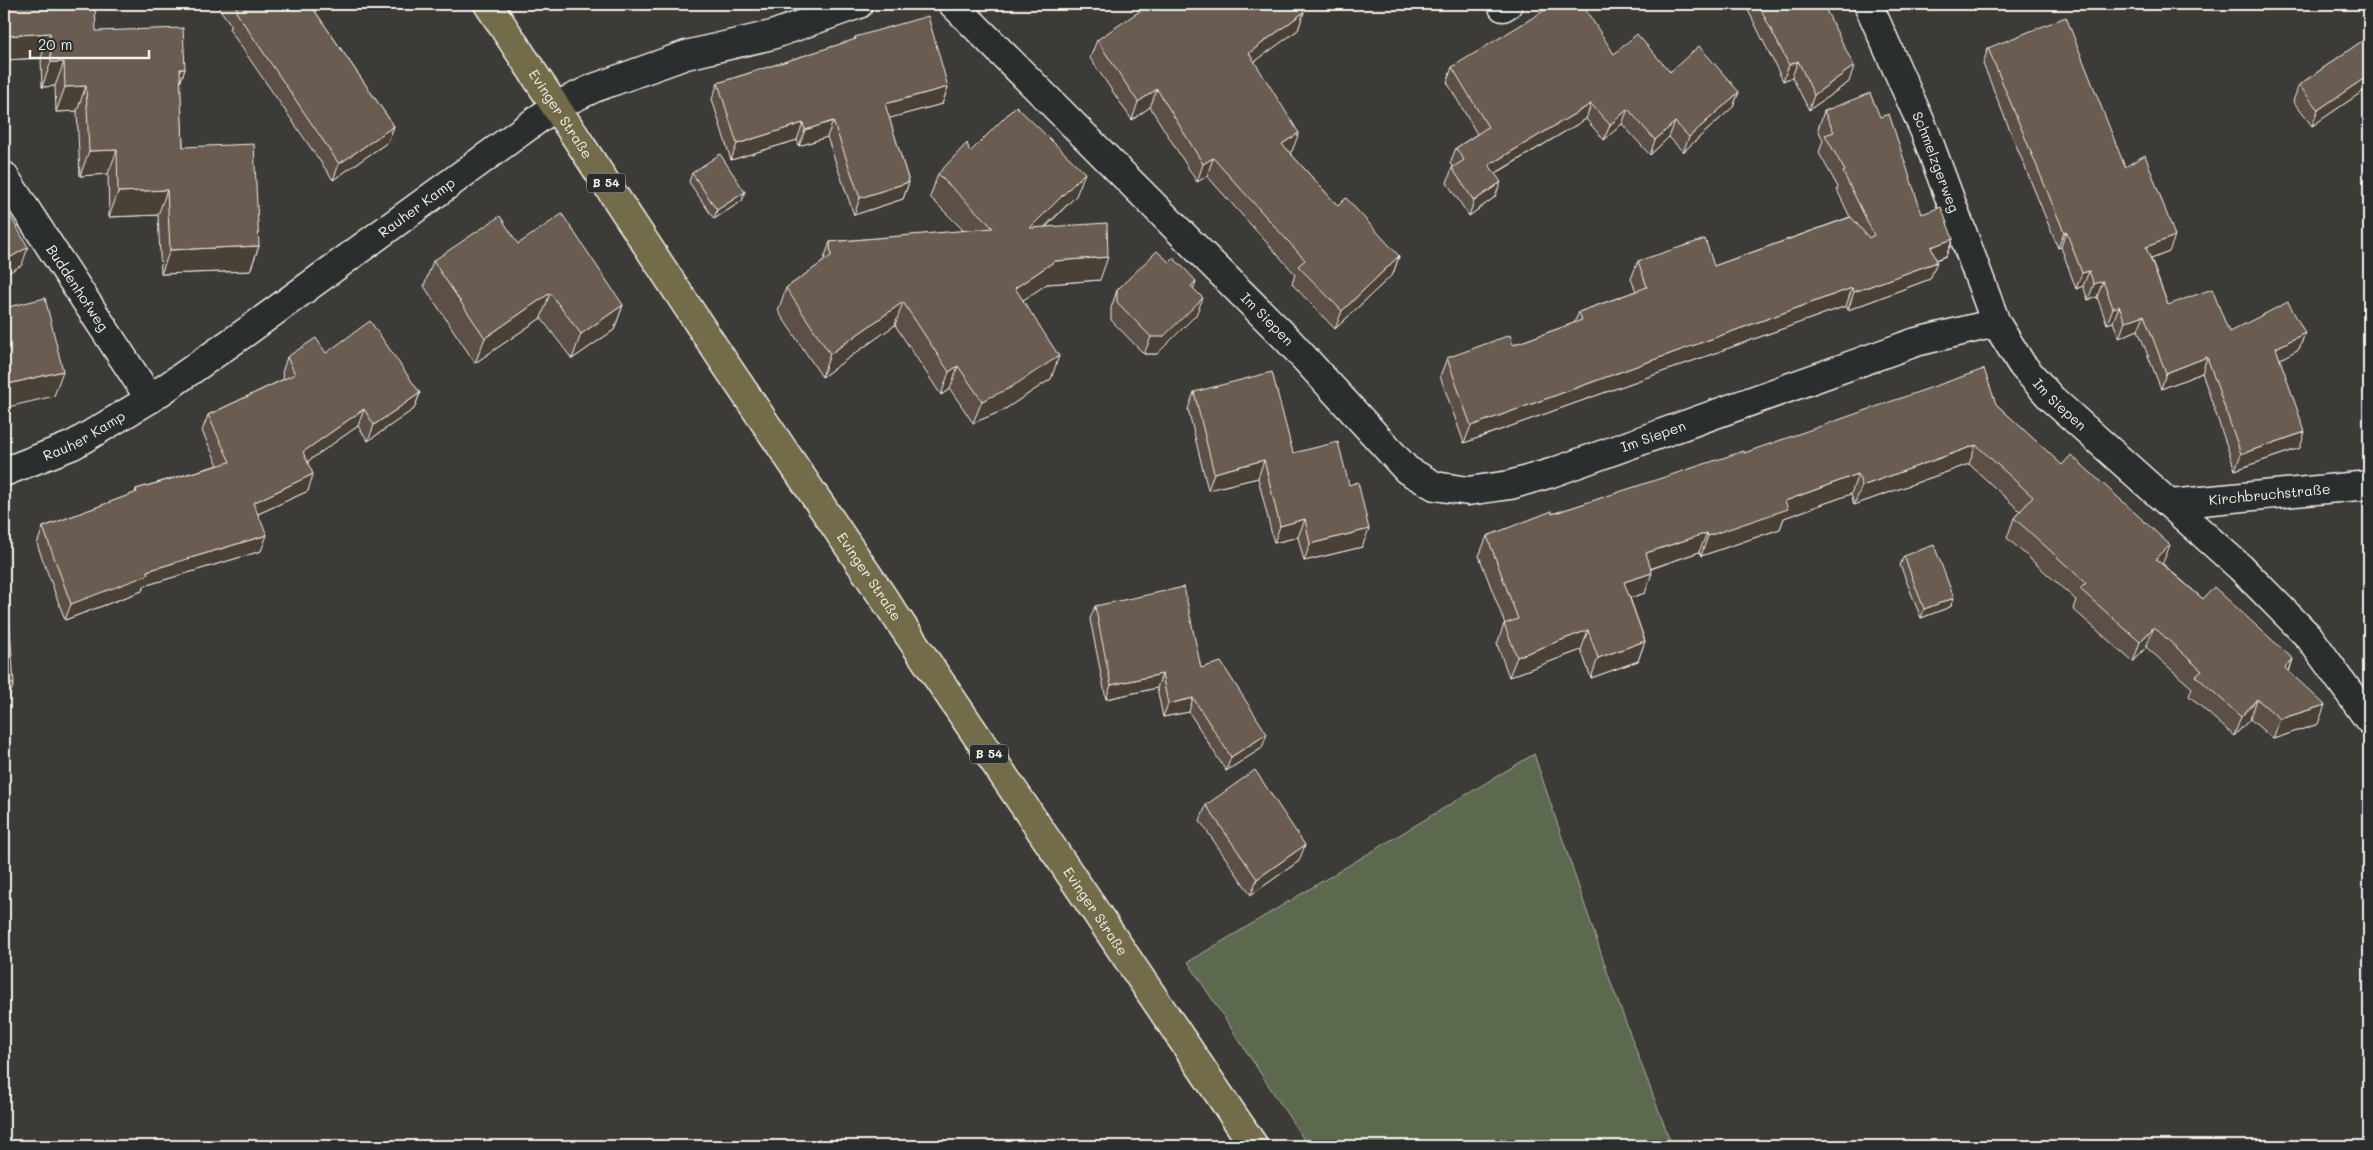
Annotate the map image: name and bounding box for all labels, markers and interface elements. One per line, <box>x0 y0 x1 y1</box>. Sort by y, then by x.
scale bar <box>30 28 149 60</box>
text: 20 m <box>38 34 72 54</box>
street label: Evinger Straße <box>525 66 597 162</box>
street label: Schmelzgerweg <box>1908 108 1964 215</box>
street label: Rauher Kamp <box>374 173 458 242</box>
road number: B 54 <box>587 174 625 192</box>
street label: Buddenhofweg <box>42 241 113 335</box>
street label: Im Siepen <box>1237 288 1298 349</box>
street label: Im Siepen <box>2029 374 2091 435</box>
street label: Rauher Kamp <box>40 406 128 465</box>
street label: Im Siepen <box>1618 415 1688 456</box>
street label: Kirchbruchstraße <box>2208 479 2331 509</box>
street label: Evinger Straße <box>833 528 906 625</box>
road number: B 54 <box>970 744 1008 764</box>
street label: Evinger Straße <box>1059 863 1133 959</box>

